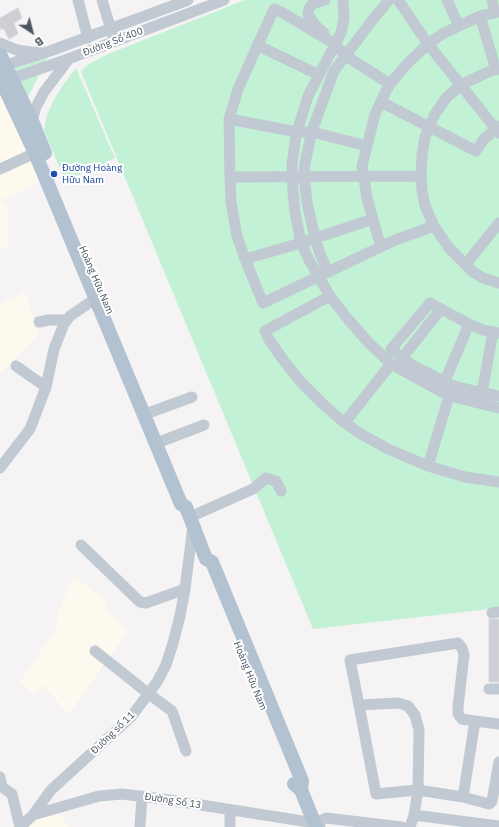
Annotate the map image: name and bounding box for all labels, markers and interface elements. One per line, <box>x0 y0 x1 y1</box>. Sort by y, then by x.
north arrow <box>12 12 52 52</box>
street label: Đường Số 400 <box>81 25 145 59</box>
text: B <box>32 34 46 50</box>
place label: Đường Hoàng Hữu Nam <box>62 162 122 186</box>
marker: Đường Hoàng Hữu Nam <box>49 169 59 179</box>
street label: Hoàng Hữu Nam <box>76 244 116 316</box>
street label: Hoàng Hữu Nam <box>231 640 269 712</box>
street label: Đường số 11 <box>89 709 137 757</box>
street label: Đường Số 13 <box>144 791 202 811</box>

